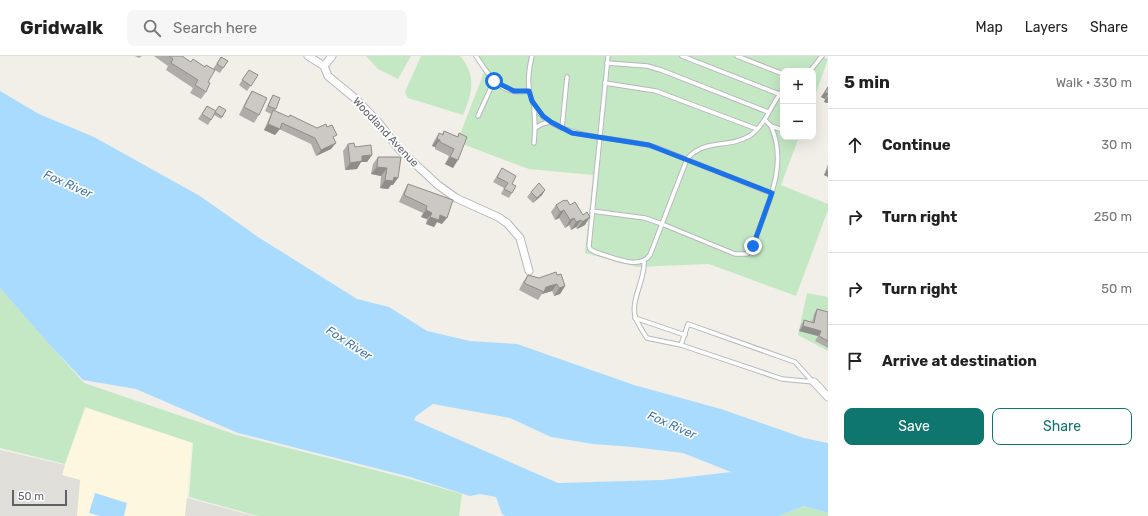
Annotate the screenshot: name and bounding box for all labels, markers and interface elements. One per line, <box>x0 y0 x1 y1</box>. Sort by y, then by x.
search box <box>127 10 407 46</box>
text: Gridwalk <box>20 16 103 39</box>
icon: search <box>141 17 163 39</box>
text: Search here <box>173 19 257 37</box>
text: Map <box>976 19 1003 36</box>
text: Layers <box>1025 19 1068 36</box>
text: Share <box>1090 19 1128 36</box>
map controls <box>780 68 816 140</box>
button: + <box>780 68 816 104</box>
route start <box>485 72 503 90</box>
text: 5 min <box>844 72 890 92</box>
text: Walk · 330 m <box>1056 75 1132 90</box>
street label: Woodland Avenue <box>350 95 421 170</box>
button: − <box>780 104 816 140</box>
icon: ahead <box>844 134 866 156</box>
text: Continue <box>882 136 951 154</box>
text: 30 m <box>1101 137 1132 152</box>
water label: Fox River <box>42 167 95 201</box>
icon: right <box>844 206 866 228</box>
text: Turn right <box>882 208 957 226</box>
text: 250 m <box>1094 209 1132 224</box>
route end <box>744 237 762 255</box>
icon: right <box>844 278 866 300</box>
text: Turn right <box>882 280 957 298</box>
text: 50 m <box>1101 281 1132 296</box>
water label: Fox River <box>324 323 375 363</box>
icon: arrive <box>844 350 866 372</box>
text: Arrive at destination <box>882 352 1037 370</box>
water label: Fox River <box>646 408 699 442</box>
button: Save <box>844 408 984 445</box>
button: Share <box>992 408 1132 445</box>
scale bar <box>12 488 67 507</box>
text: 50 m <box>18 490 44 503</box>

